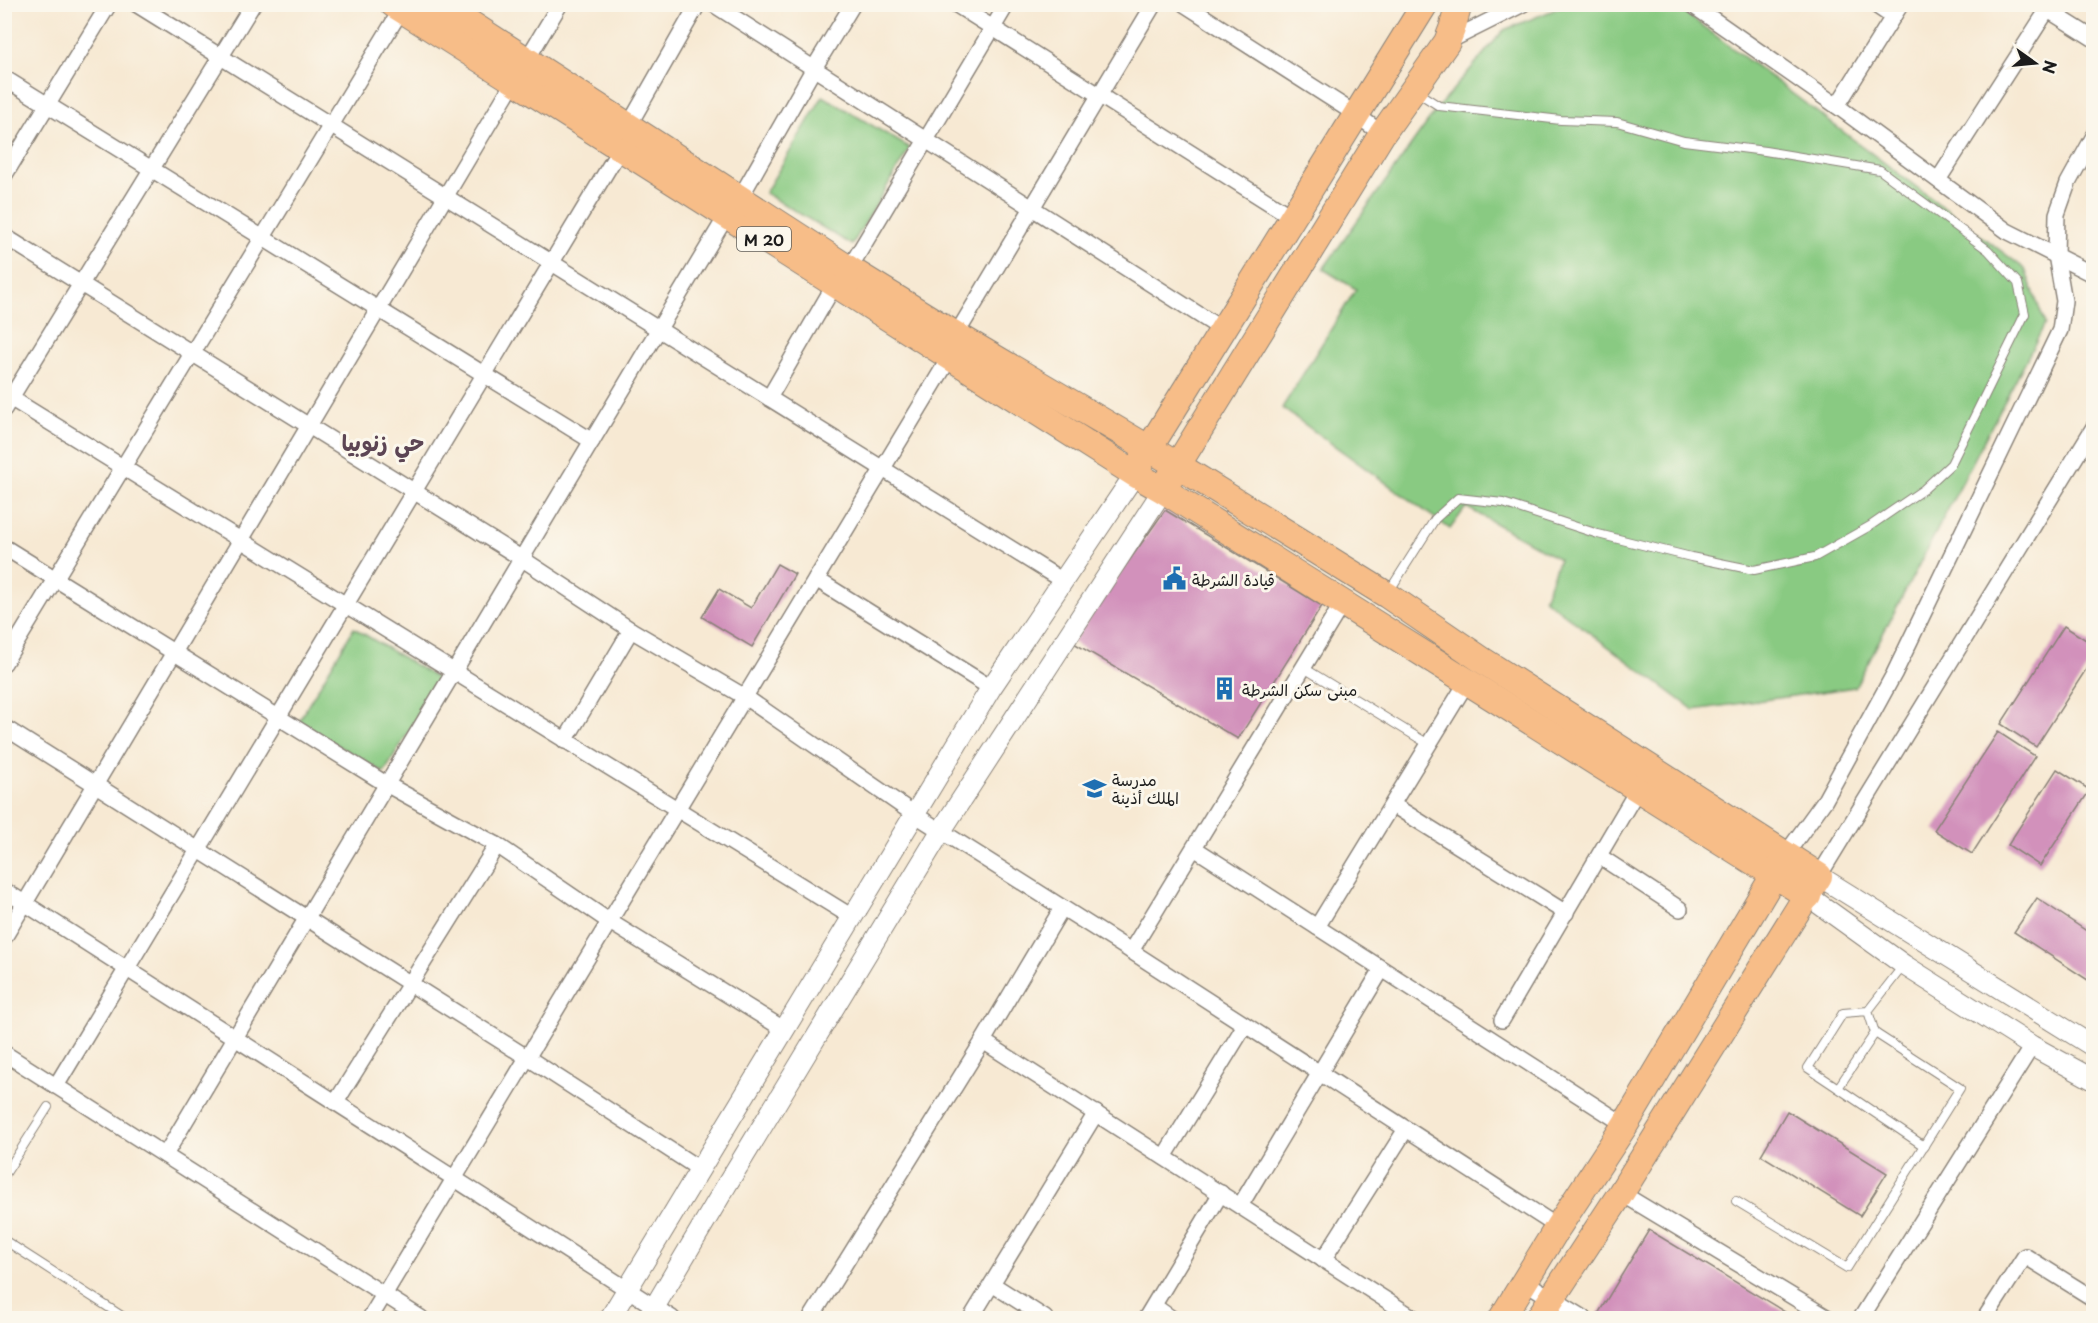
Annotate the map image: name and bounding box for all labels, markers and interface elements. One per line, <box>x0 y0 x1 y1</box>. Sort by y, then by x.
north arrow <box>2005 33 2065 93</box>
text: N <box>2037 58 2064 76</box>
road number: M 20 <box>737 227 791 251</box>
district label: حي زنوبيا <box>342 425 424 463</box>
public building icon: قيادة الشرطة <box>1161 566 1187 592</box>
place label: قيادة الشرطة <box>1192 567 1275 591</box>
building icon: مبنى سكن الشرطة <box>1211 676 1237 702</box>
place label: مبنى سكن الشرطة <box>1242 677 1357 701</box>
place label: مدرسة الملك أذينة <box>1112 767 1179 809</box>
school or university icon: مدرسة الملك أذينة <box>1081 775 1107 801</box>

